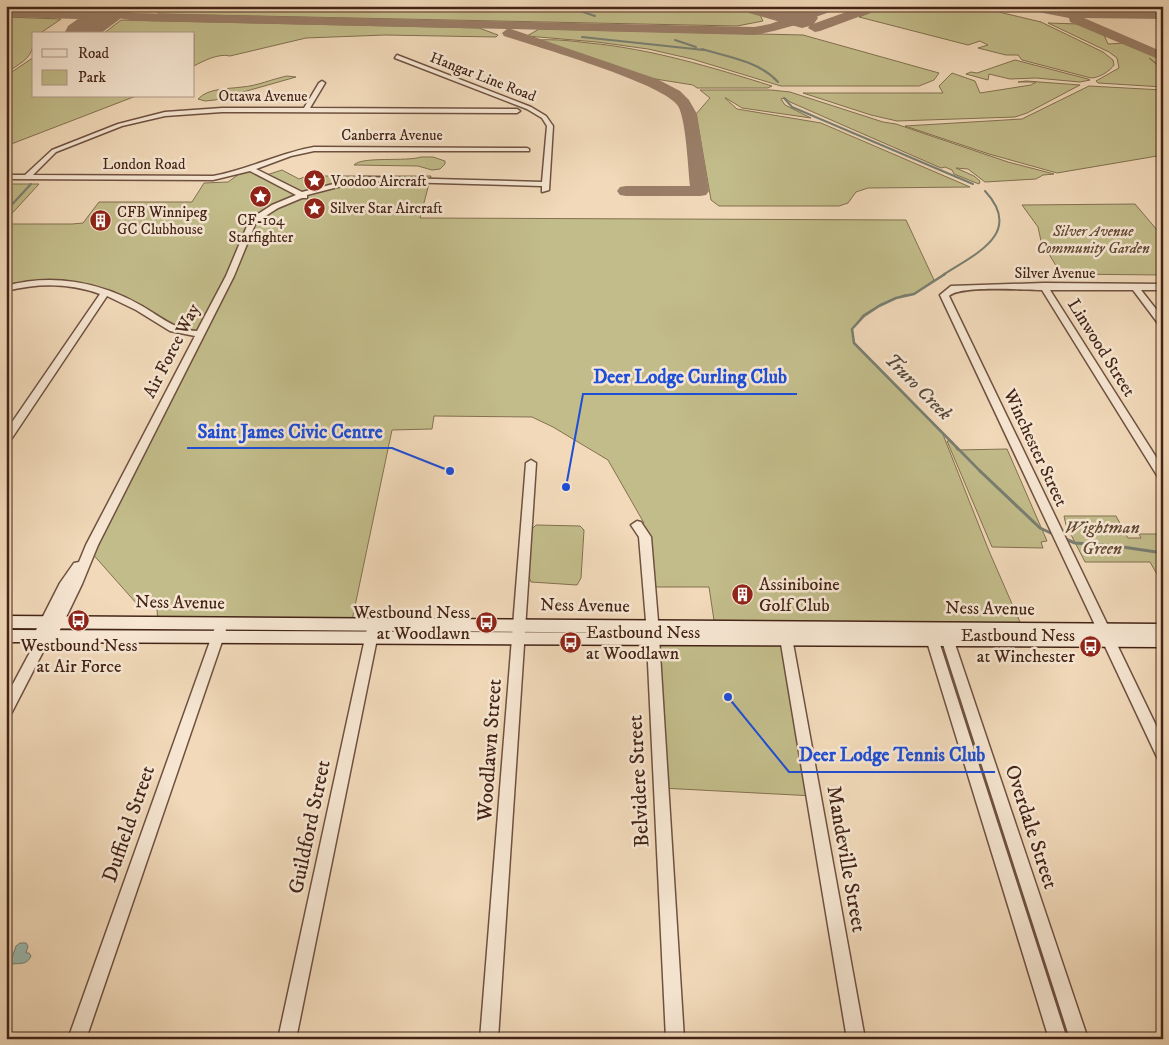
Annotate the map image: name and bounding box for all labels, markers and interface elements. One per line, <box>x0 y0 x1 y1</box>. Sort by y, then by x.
legend <box>32 32 195 98</box>
text: Road <box>78 44 110 63</box>
street label: Hangar Line Road <box>427 48 539 106</box>
text: Park <box>78 68 107 87</box>
street label: Ottawa Avenue <box>219 87 307 106</box>
street label: Canberra Avenue <box>341 126 443 145</box>
street label: London Road <box>103 155 186 174</box>
place icon: Voodoo Aircraft <box>303 169 327 193</box>
place label: Voodoo Aircraft <box>330 172 427 191</box>
place icon: CF-104 Starfighter <box>249 185 273 209</box>
place icon: Silver Star Aircraft <box>302 196 326 220</box>
place label: Silver Star Aircraft <box>330 199 443 218</box>
place label: CFB Winnipeg GC Clubhouse <box>117 203 208 239</box>
building icon: CFB Winnipeg GC Clubhouse <box>89 209 113 233</box>
place label: CF-104 Starfighter <box>229 211 294 247</box>
park label: Silver Avenue Community Garden <box>1036 222 1150 258</box>
street label: Silver Avenue <box>1015 264 1095 283</box>
street label: Linwood Street <box>1062 295 1140 401</box>
street label: Air Force Way <box>139 300 205 402</box>
water label: Truro Creek <box>880 349 956 425</box>
callout: Deer Lodge Curling Club <box>583 360 797 394</box>
text: Deer Lodge Curling Club <box>593 366 787 389</box>
street label: Winchester Street <box>998 385 1072 511</box>
callout: Saint James Civic Centre <box>187 414 392 448</box>
text: Saint James Civic Centre <box>198 421 383 444</box>
park label: Wightman Green <box>1064 517 1140 560</box>
place label: Assiniboine Golf Club <box>759 574 840 617</box>
building icon: Assiniboine Golf Club <box>731 583 755 607</box>
street label: Ness Avenue <box>135 591 225 615</box>
street label: Ness Avenue <box>540 594 630 618</box>
street label: Ness Avenue <box>945 597 1035 621</box>
place label: Westbound Ness at Woodlawn <box>352 602 471 645</box>
bus stop icon: Westbound Ness at Air Force <box>67 609 91 633</box>
bus stop icon: Westbound Ness at Woodlawn <box>474 611 498 635</box>
place label: Eastbound Ness at Woodlawn <box>586 622 700 665</box>
place label: Eastbound Ness at Winchester <box>961 625 1075 668</box>
bus stop icon: Eastbound Ness at Woodlawn <box>558 631 582 655</box>
bus stop icon: Eastbound Ness at Winchester <box>1079 634 1103 658</box>
place label: Westbound Ness at Air Force <box>20 635 137 678</box>
street label: Woodlawn Street <box>472 678 508 823</box>
street label: Belvidere Street <box>623 714 655 848</box>
callout: Deer Lodge Tennis Club <box>789 738 995 772</box>
text: Deer Lodge Tennis Club <box>799 744 985 767</box>
street label: Guildford Street <box>283 757 337 896</box>
street label: Duffield Street <box>97 762 161 886</box>
street label: Overdale Street <box>999 762 1063 893</box>
street label: Mandeville Street <box>820 784 872 935</box>

